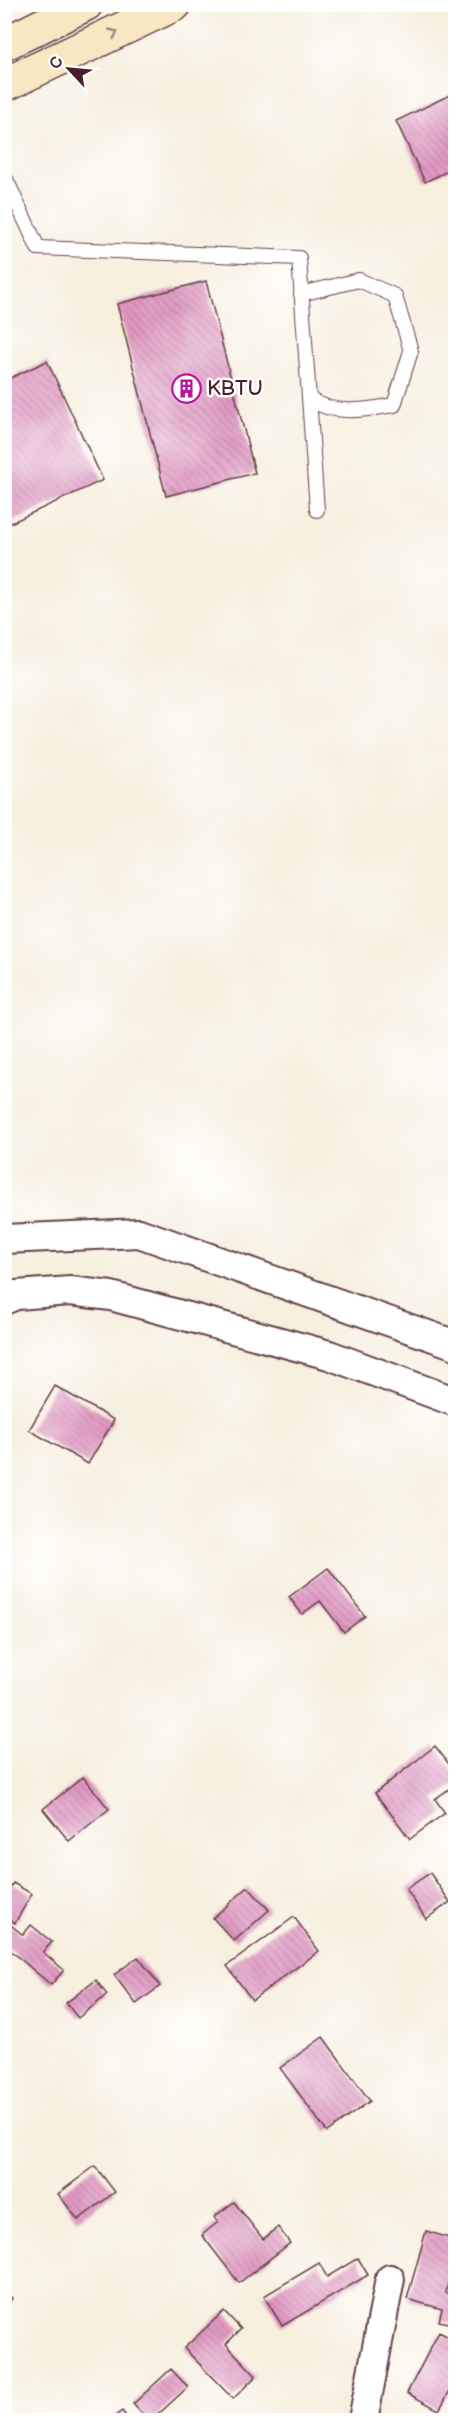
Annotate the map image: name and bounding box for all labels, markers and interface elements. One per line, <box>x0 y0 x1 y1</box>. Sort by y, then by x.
one-way arrow <box>108 29 119 41</box>
north arrow <box>39 39 99 99</box>
text: С <box>46 54 68 72</box>
building icon: KBTU <box>170 372 202 404</box>
place label: KBTU <box>207 376 263 401</box>

